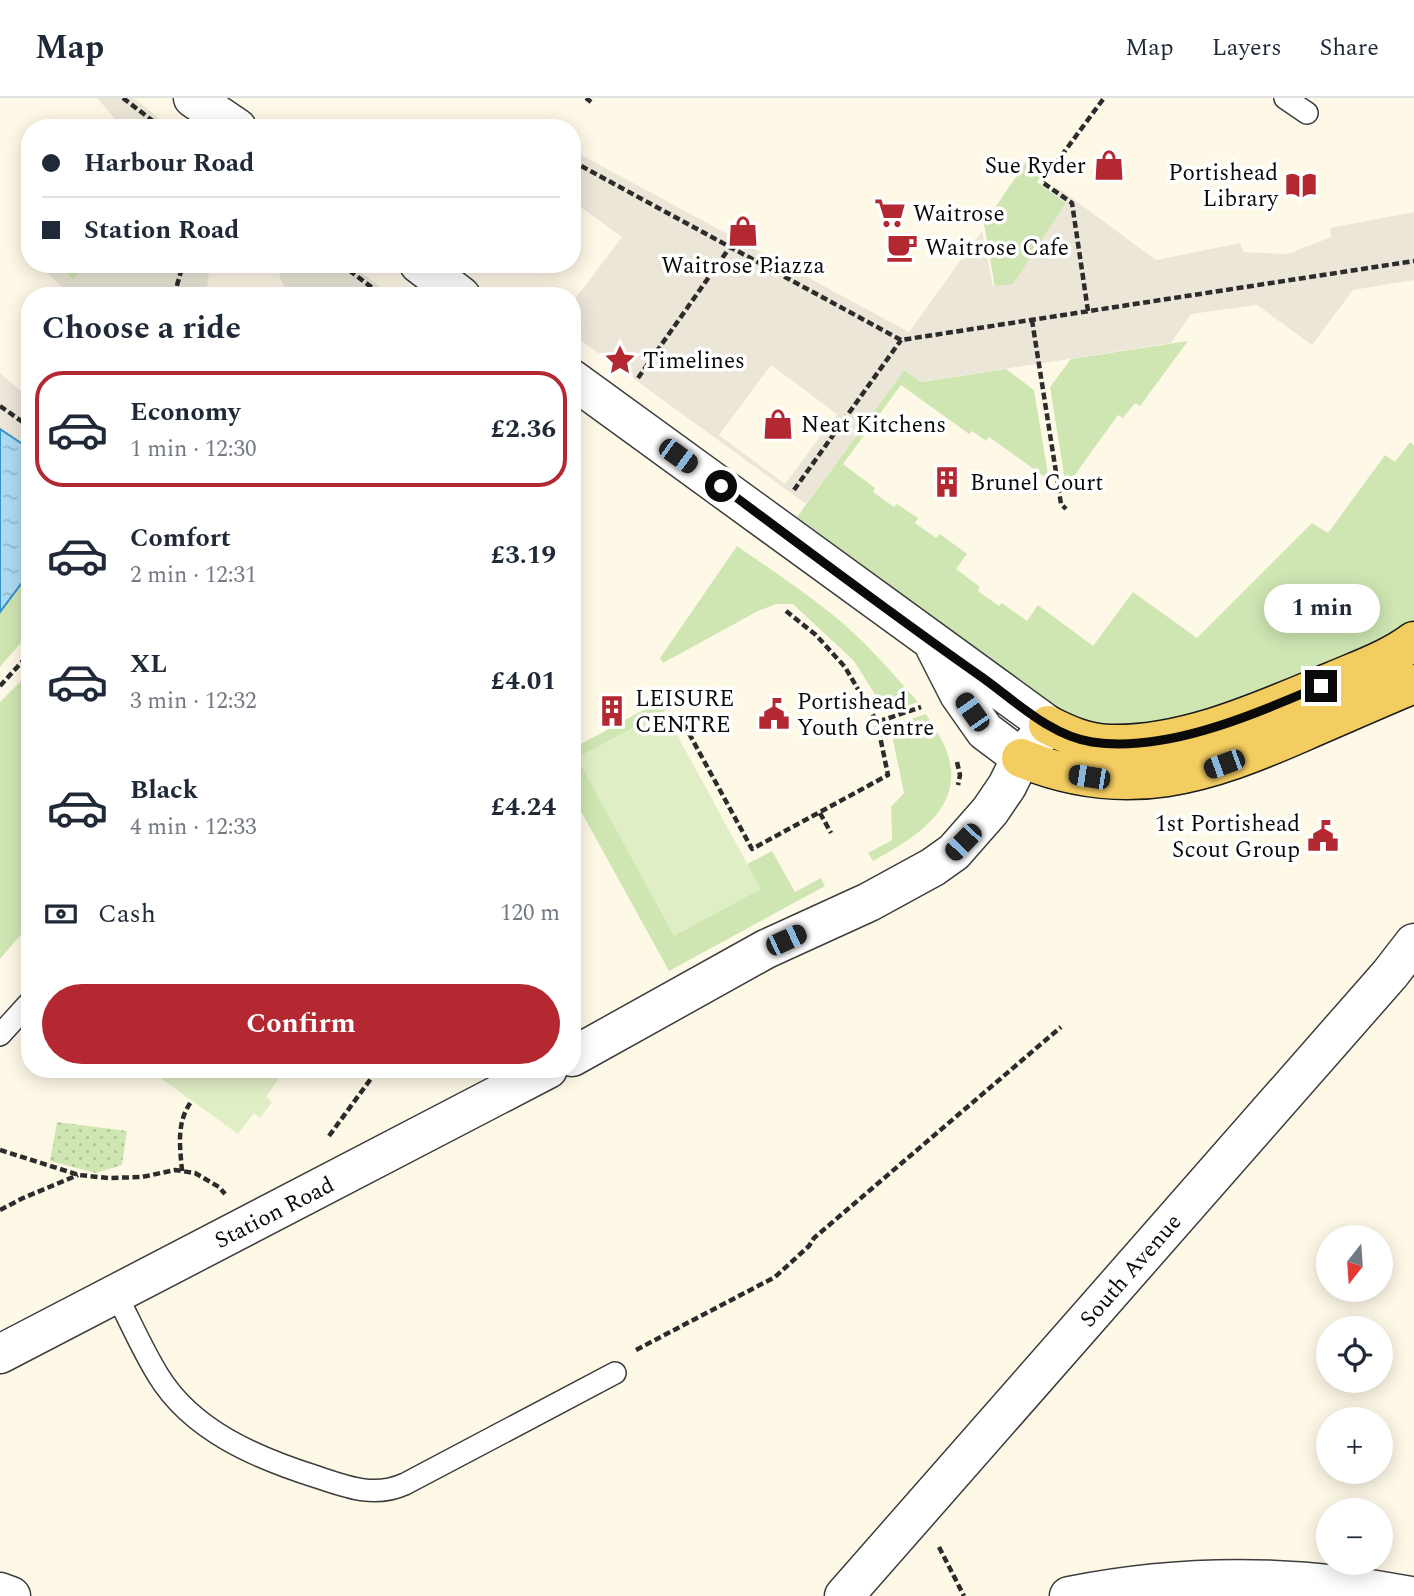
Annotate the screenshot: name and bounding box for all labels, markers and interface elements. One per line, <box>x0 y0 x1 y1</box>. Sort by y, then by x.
text: Map <box>35 23 104 73</box>
text: Map <box>1125 30 1174 66</box>
text: Layers <box>1212 30 1282 66</box>
text: Share <box>1320 30 1379 66</box>
text: Harbour Road <box>84 143 254 183</box>
shop icon: Sue Ryder <box>1092 148 1126 182</box>
place label: Sue Ryder <box>985 149 1086 184</box>
place label: Portishead Library <box>1168 156 1279 217</box>
library icon: Portishead Library <box>1284 168 1318 202</box>
supermarket icon: Waitrose <box>873 196 907 230</box>
place label: Waitrose <box>913 197 1005 232</box>
text: Station Road <box>84 210 239 250</box>
shop icon: Waitrose Piazza <box>726 214 760 248</box>
cafe icon: Waitrose Cafe <box>885 230 919 264</box>
place label: Waitrose Cafe <box>925 231 1069 266</box>
place label: Waitrose Piazza <box>661 249 825 284</box>
text: Choose a ride <box>42 304 241 353</box>
place icon: Timelines <box>603 343 637 377</box>
place label: Timelines <box>643 344 745 379</box>
text: Economy <box>130 392 240 432</box>
icon: car <box>46 398 109 461</box>
shop icon: Neat Kitchens <box>761 407 795 441</box>
place label: Neat Kitchens <box>801 408 946 443</box>
text: £2.36 <box>491 409 556 449</box>
text: 1 min · 12:30 <box>130 432 257 467</box>
car <box>655 435 702 477</box>
building icon: Brunel Court <box>930 465 964 499</box>
place label: Brunel Court <box>970 466 1104 501</box>
route start <box>705 470 737 502</box>
text: Comfort <box>130 518 231 558</box>
icon: car <box>46 524 109 587</box>
text: £3.19 <box>491 535 556 575</box>
text: 2 min · 12:31 <box>130 558 257 593</box>
callout: 1 min <box>1263 584 1379 634</box>
text: 1 min <box>1291 591 1353 626</box>
text: XL <box>130 644 167 684</box>
icon: car <box>46 650 109 713</box>
text: £4.01 <box>491 661 556 701</box>
route end <box>1305 670 1337 702</box>
place label: LEISURE CENTRE <box>635 682 734 743</box>
text: 3 min · 12:32 <box>130 684 257 719</box>
place label: Portishead Youth Centre <box>797 685 934 746</box>
car <box>952 689 993 735</box>
building icon: LEISURE CENTRE <box>595 694 629 728</box>
public building icon: Portishead Youth Centre <box>757 697 791 731</box>
car <box>1201 747 1248 781</box>
car <box>1067 763 1112 791</box>
text: Black <box>130 770 198 810</box>
icon: car <box>46 776 109 839</box>
text: £4.24 <box>491 787 556 827</box>
place label: 1st Portishead Scout Group <box>1155 807 1300 868</box>
text: 4 min · 12:33 <box>130 810 257 845</box>
public building icon: 1st Portishead Scout Group <box>1306 819 1340 853</box>
car <box>941 820 986 864</box>
text: Cash <box>98 894 156 934</box>
icon: cash <box>42 895 80 933</box>
text: 120 m <box>500 896 560 931</box>
car <box>763 922 810 958</box>
button: Confirm <box>42 984 560 1064</box>
street label: Station Road <box>209 1168 341 1259</box>
street label: South Avenue <box>1072 1206 1191 1336</box>
north arrow <box>1316 1225 1393 1302</box>
map controls <box>1316 1225 1393 1575</box>
button: locate <box>1316 1316 1393 1393</box>
button: + <box>1316 1407 1393 1484</box>
button: − <box>1316 1498 1393 1575</box>

